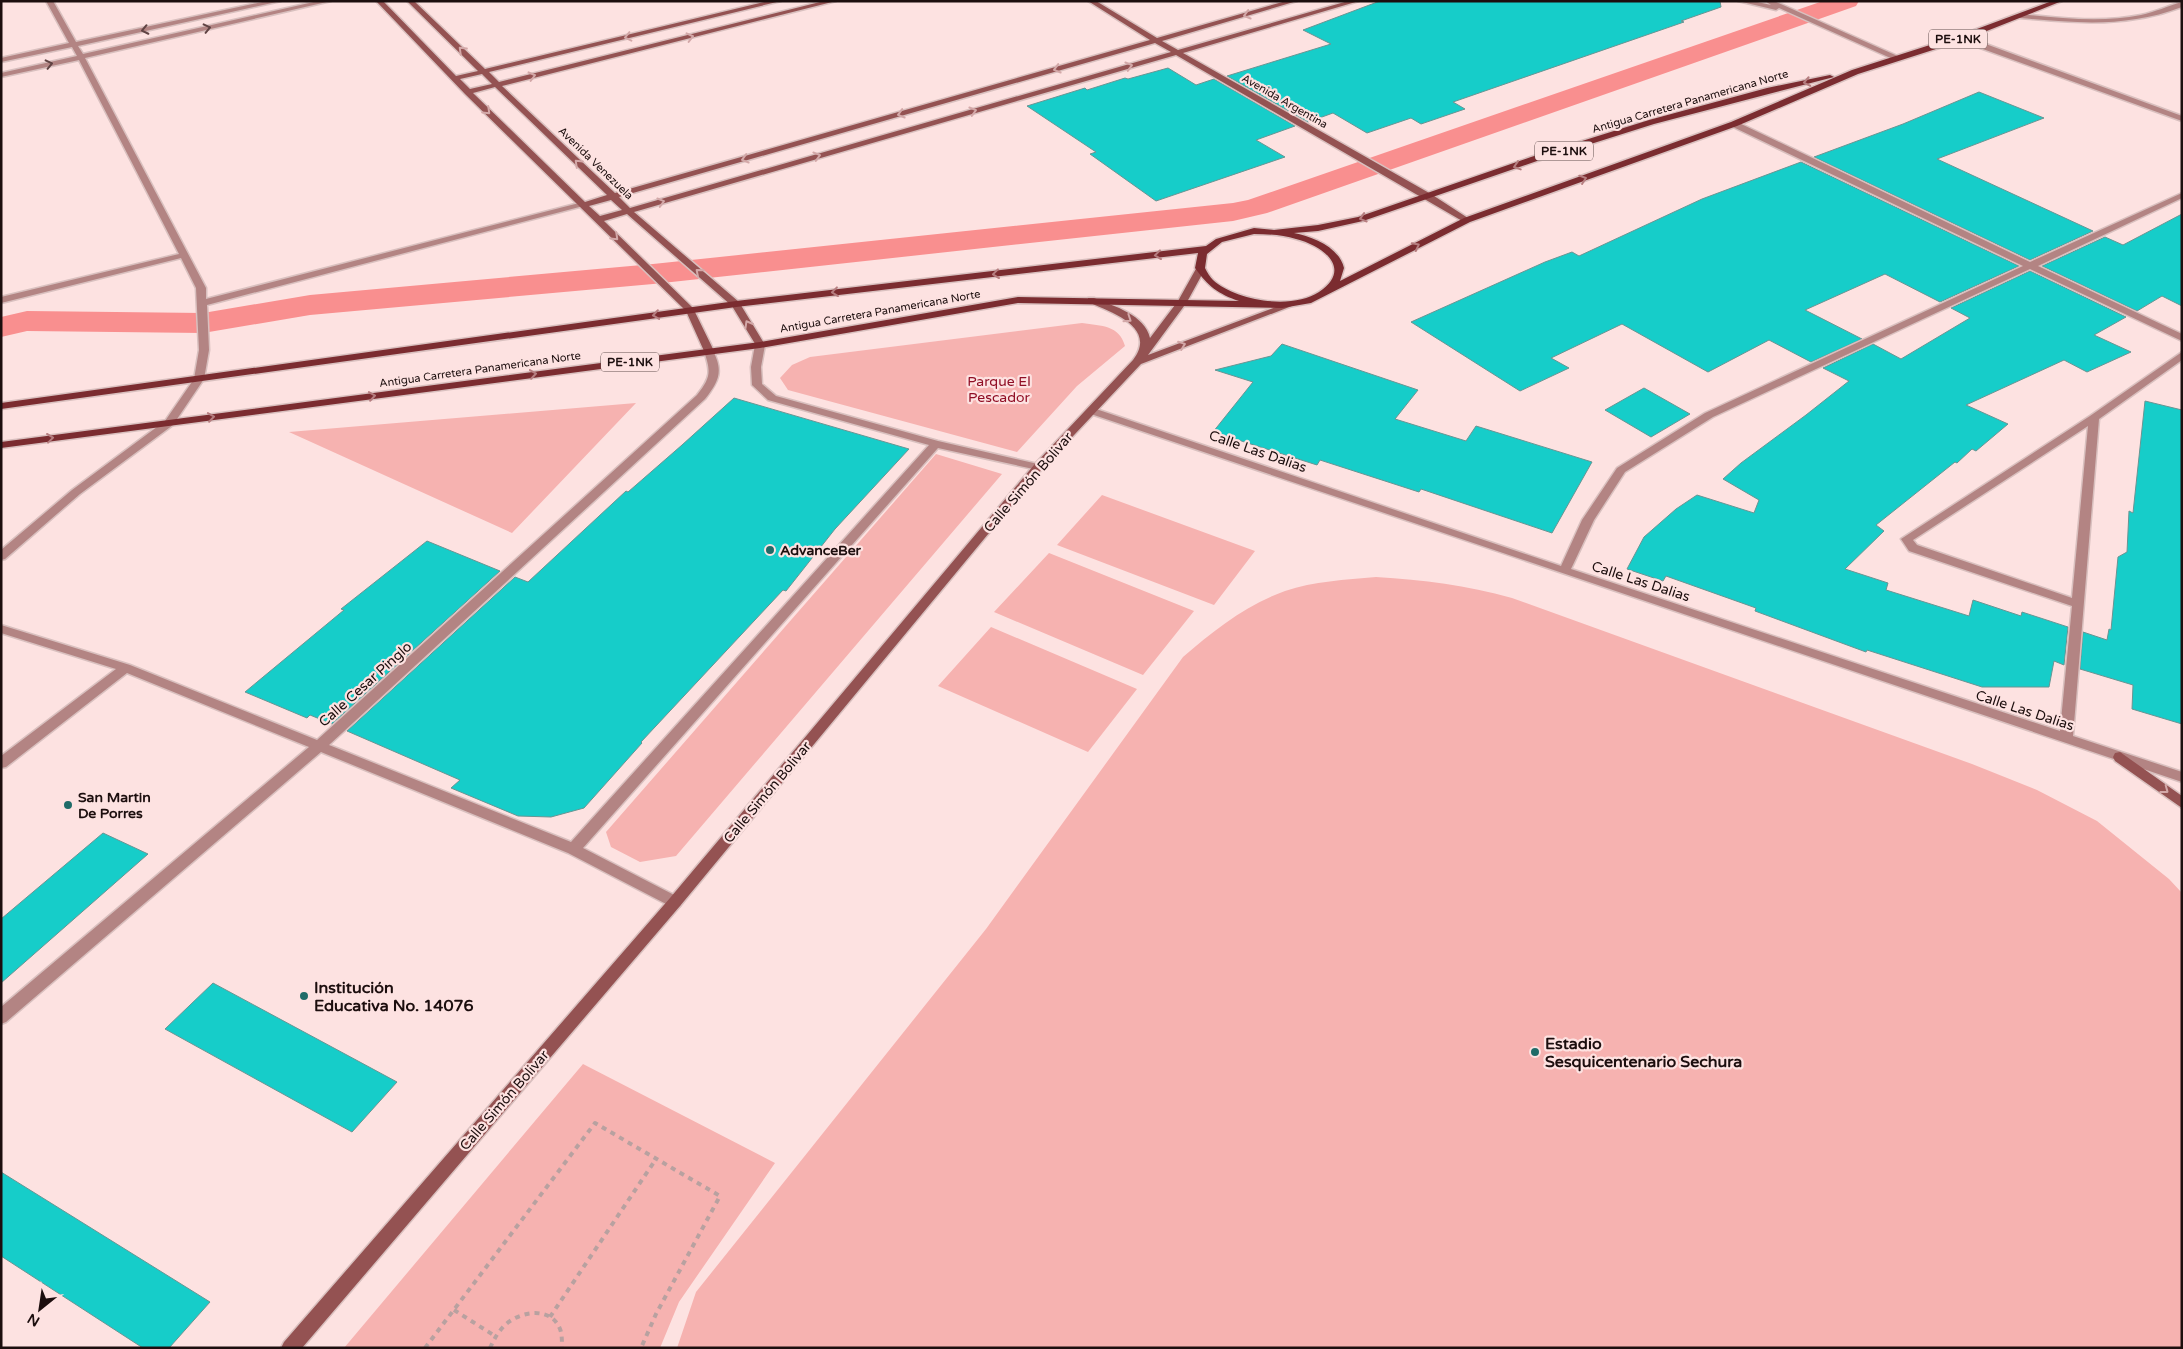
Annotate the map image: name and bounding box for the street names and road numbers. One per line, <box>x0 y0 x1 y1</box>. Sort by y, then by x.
road number: PE-1NK <box>1929 30 1987 48</box>
street label: Antigua Carretera Panamericana Norte <box>1591 67 1790 136</box>
street label: Avenida Argentina <box>1240 72 1330 131</box>
street label: Avenida Venezuela <box>556 124 636 202</box>
road number: PE-1NK <box>1535 142 1593 160</box>
street label: Antigua Carretera Panamericana Norte <box>779 287 981 336</box>
street label: Antigua Carretera Panamericana Norte <box>378 349 582 390</box>
road number: PE-1NK <box>601 352 659 372</box>
street label: Calle Las Dalias <box>1207 427 1309 476</box>
street label: Calle Simón Bolivar <box>980 428 1077 536</box>
street label: Calle Las Dalias <box>1590 558 1692 605</box>
street label: Calle Cesar Pinglo <box>315 638 415 731</box>
street label: Calle Las Dalias <box>1974 687 2076 734</box>
street label: Calle Simón Bolivar <box>720 738 815 847</box>
street label: Calle Simón Bolivar <box>456 1046 553 1154</box>

